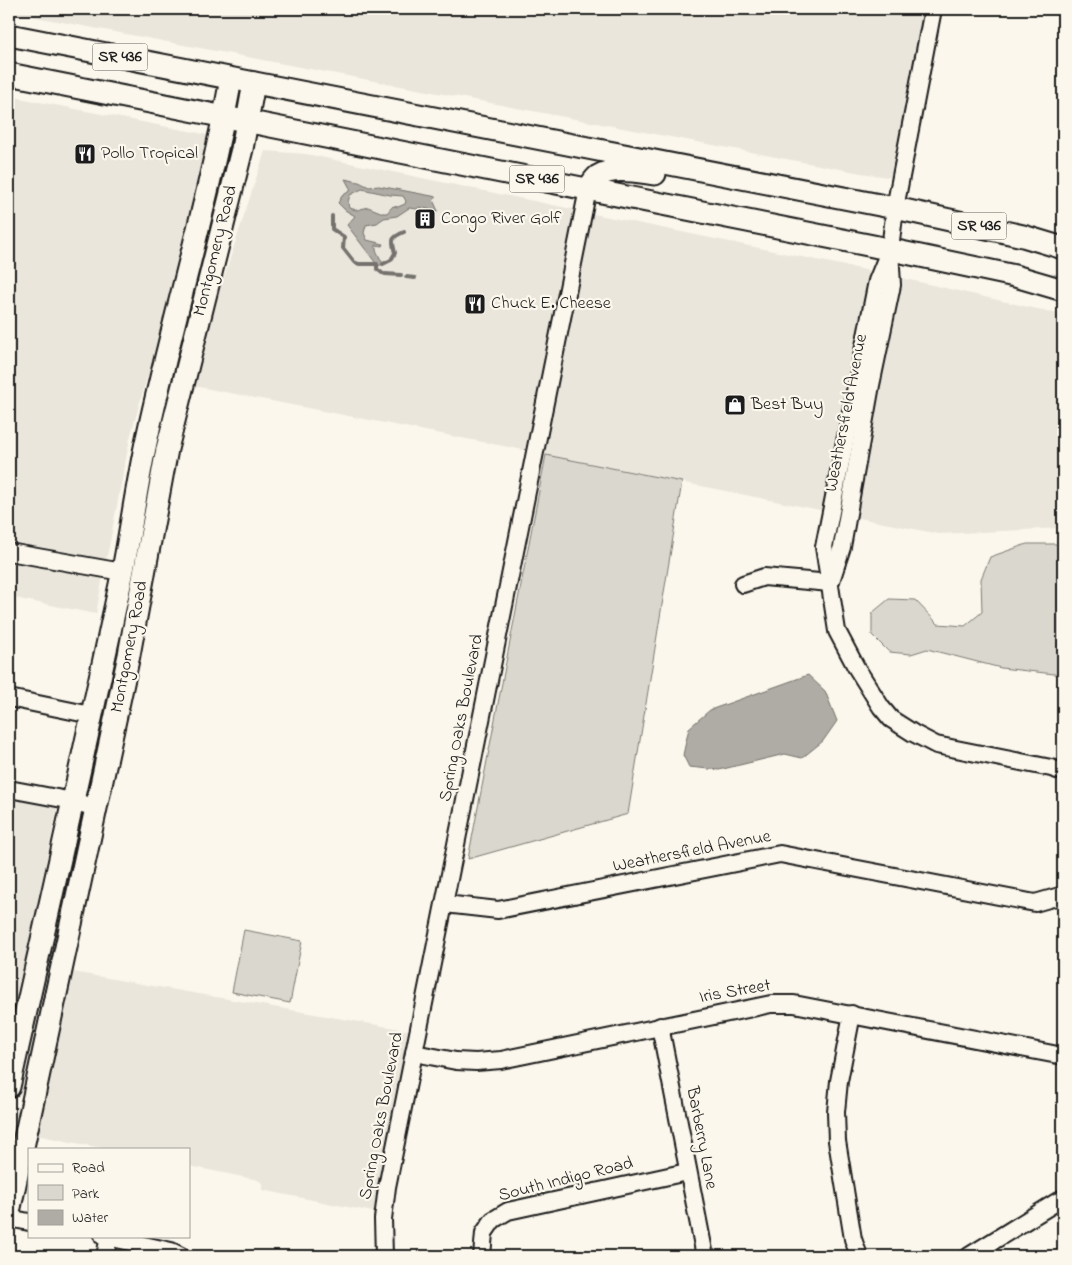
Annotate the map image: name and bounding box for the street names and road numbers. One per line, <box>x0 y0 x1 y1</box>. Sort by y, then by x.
road number: SR 436 <box>92 44 148 70</box>
road number: SR 436 <box>510 165 564 192</box>
street label: Montgomery Road <box>187 183 246 319</box>
road number: SR 436 <box>952 212 1006 240</box>
street label: Weathersfield Avenue <box>819 331 875 494</box>
street label: Montgomery Road <box>104 579 157 715</box>
street label: Spring Oaks Boulevard <box>433 632 492 804</box>
street label: Weathersfield Avenue <box>611 824 774 880</box>
street label: Iris Street <box>697 973 773 1011</box>
street label: Spring Oaks Boulevard <box>353 1030 412 1202</box>
street label: Barberry Lane <box>678 1084 724 1192</box>
street label: South Indigo Road <box>496 1151 636 1210</box>

